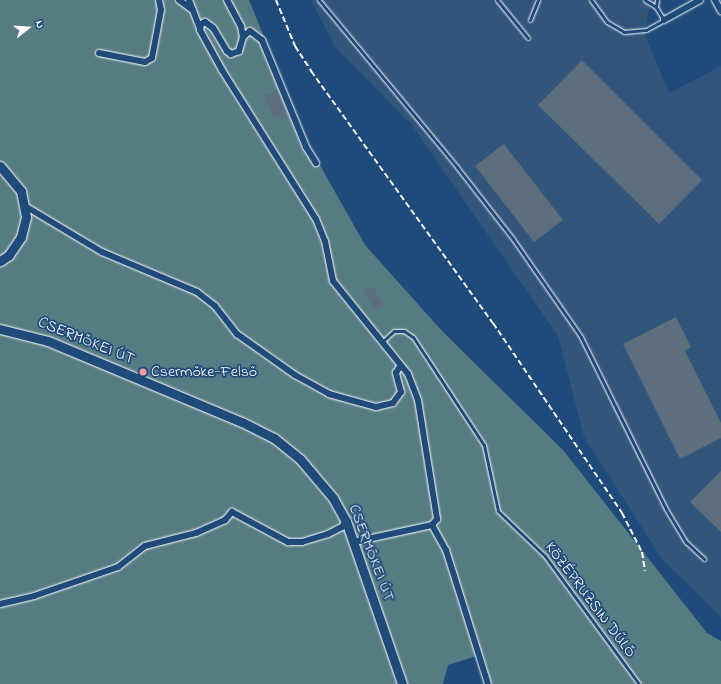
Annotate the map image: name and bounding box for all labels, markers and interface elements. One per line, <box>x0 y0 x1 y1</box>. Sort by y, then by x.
north arrow <box>8 8 48 48</box>
text: N <box>31 19 48 30</box>
street label: CSERMŐKEI ÚT <box>35 313 137 369</box>
place label: Csermőke-Felső <box>151 362 257 382</box>
marker: Csermőke-Felső <box>138 367 148 377</box>
street label: CSERMŐKEI ÚT <box>344 502 398 604</box>
street label: KÖZÉPRUZSIN DŰLŐ <box>540 538 640 662</box>

